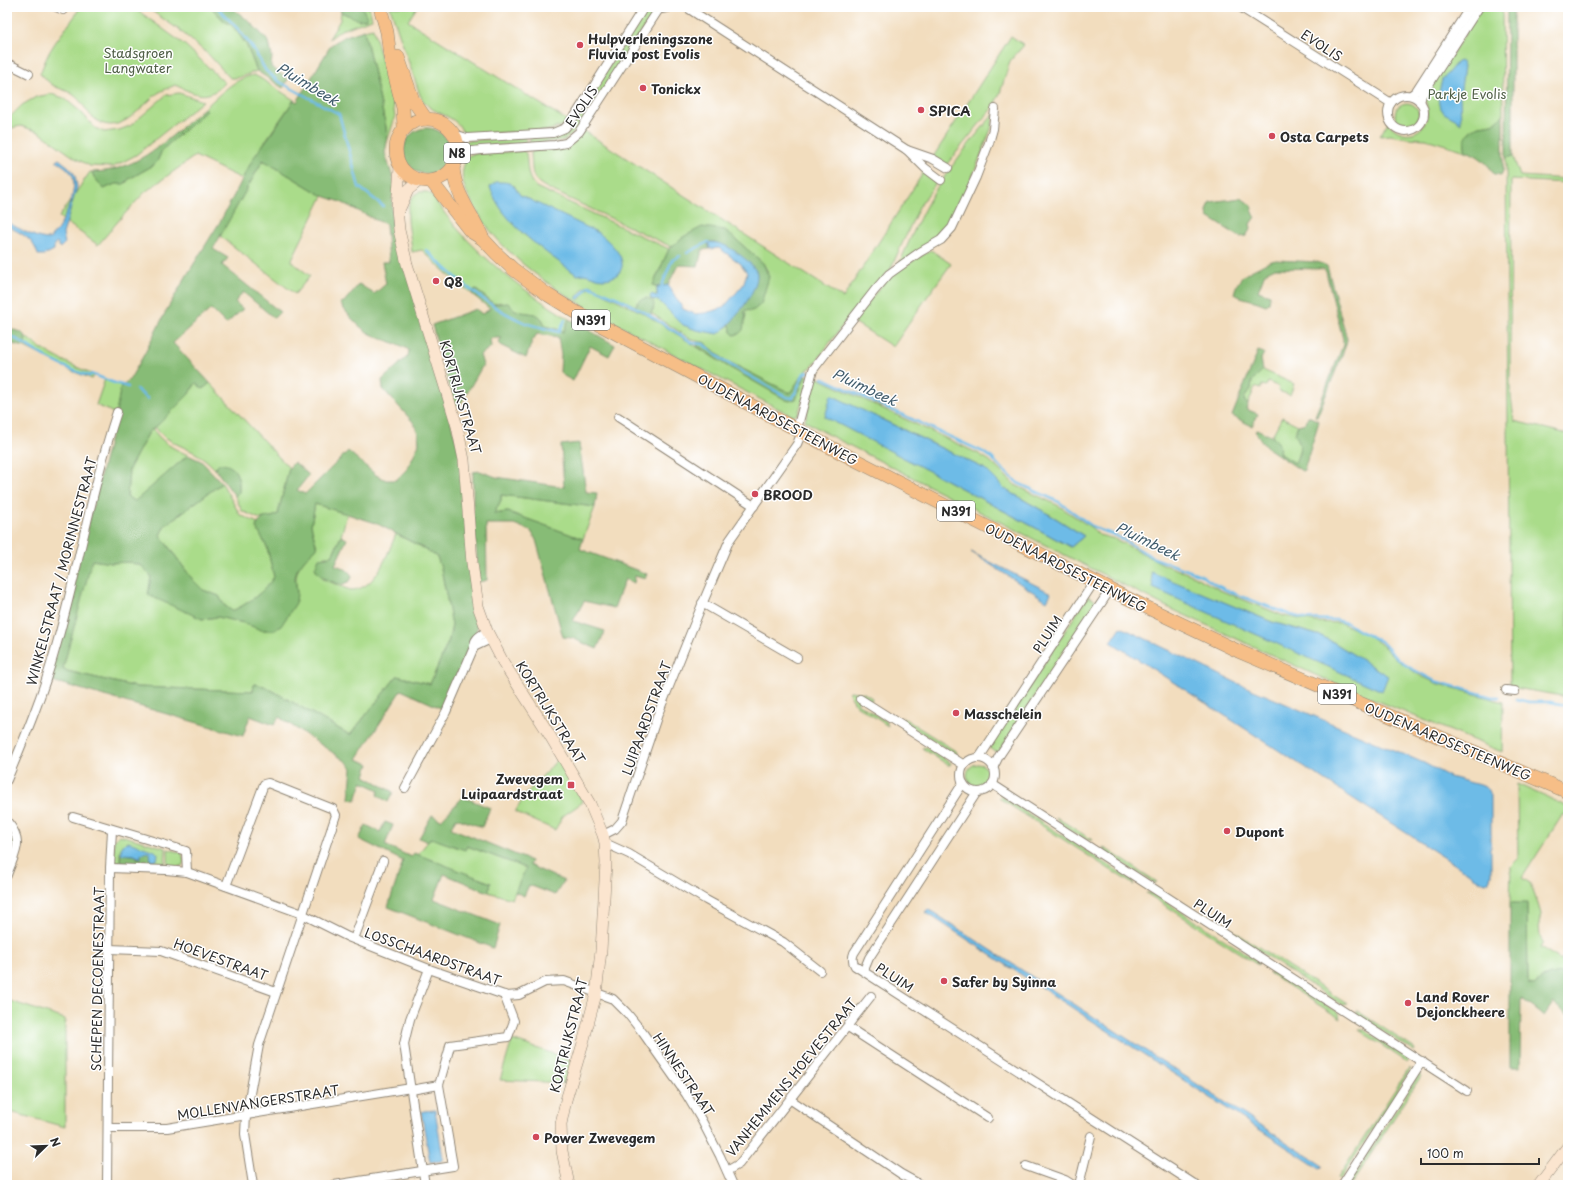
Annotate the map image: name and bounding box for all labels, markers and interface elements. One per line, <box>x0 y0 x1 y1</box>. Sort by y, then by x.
street label: EVOLIS <box>1298 25 1346 65</box>
place label: Hulpverleningszone Fluvia post Evolis <box>588 29 713 63</box>
marker: Hulpverleningszone Fluvia post Evolis <box>575 40 585 50</box>
park label: Stadsgroen Langwater <box>103 43 173 77</box>
water label: Pluimbeek <box>273 57 344 112</box>
place label: Tonickx <box>651 79 702 98</box>
street label: EVOLIS <box>560 82 602 130</box>
marker: Tonickx <box>638 83 648 93</box>
park label: Parkje Evolis <box>1427 84 1507 103</box>
place label: SPICA <box>929 101 971 120</box>
marker: SPICA <box>916 105 926 115</box>
place label: Osta Carpets <box>1280 127 1369 146</box>
marker: Osta Carpets <box>1267 131 1277 141</box>
road number: N8 <box>444 143 470 163</box>
place label: Q8 <box>444 272 463 291</box>
marker: Q8 <box>431 276 441 286</box>
road number: N391 <box>572 310 610 330</box>
street label: KORTRIJKSTRAAT <box>436 338 486 456</box>
water label: Pluimbeek <box>829 363 902 412</box>
street label: OUDENAARDSESTEENWEG <box>695 369 862 470</box>
street label: WINKELSTRAAT / MORINNESTRAAT <box>21 454 101 688</box>
place label: BROOD <box>763 485 813 504</box>
marker: BROOD <box>750 489 760 499</box>
road number: N391 <box>937 501 975 521</box>
water label: Pluimbeek <box>1112 516 1185 566</box>
street label: OUDENAARDSESTEENWEG <box>982 518 1150 616</box>
street label: PLUIM <box>1028 611 1066 657</box>
street label: KORTRIJKSTRAAT <box>512 657 590 767</box>
street label: LUIPAARDSTRAAT <box>617 658 676 778</box>
road number: N391 <box>1318 684 1356 704</box>
street label: OUDENAARDSESTEENWEG <box>1362 697 1534 785</box>
place label: Masschelein <box>964 704 1042 723</box>
marker: Masschelein <box>951 708 961 718</box>
place label: Zwevegem Luipaardstraat <box>461 769 563 803</box>
marker: Zwevegem Luipaardstraat <box>566 780 576 790</box>
place label: Dupont <box>1235 822 1284 841</box>
marker: Dupont <box>1222 826 1232 836</box>
street label: SCHEPEN DECOENESTRAAT <box>86 887 108 1071</box>
street label: PLUIM <box>1190 894 1236 932</box>
street label: LOSSCHAARDSTRAAT <box>362 922 504 990</box>
street label: HOEVESTRAAT <box>171 933 271 985</box>
street label: PLUIM <box>872 958 918 996</box>
place label: Safer by Syinna <box>952 972 1057 991</box>
street label: KORTRIJKSTRAAT <box>545 975 591 1094</box>
marker: Safer by Syinna <box>939 976 949 986</box>
place label: Land Rover Dejonckheere <box>1416 987 1505 1021</box>
street label: VANHEMMENS HOEVESTRAAT <box>721 994 861 1160</box>
marker: Land Rover Dejonckheere <box>1403 998 1413 1008</box>
street label: HINNESTRAAT <box>649 1029 719 1120</box>
street label: MOLLENVANGERSTRAAT <box>176 1080 341 1124</box>
north arrow <box>26 1126 66 1166</box>
place label: Power Zwevegem <box>544 1128 655 1147</box>
marker: Power Zwevegem <box>531 1132 541 1142</box>
text: N <box>46 1135 65 1149</box>
scale bar <box>1421 1140 1539 1166</box>
text: 100 m <box>1427 1144 1464 1162</box>

